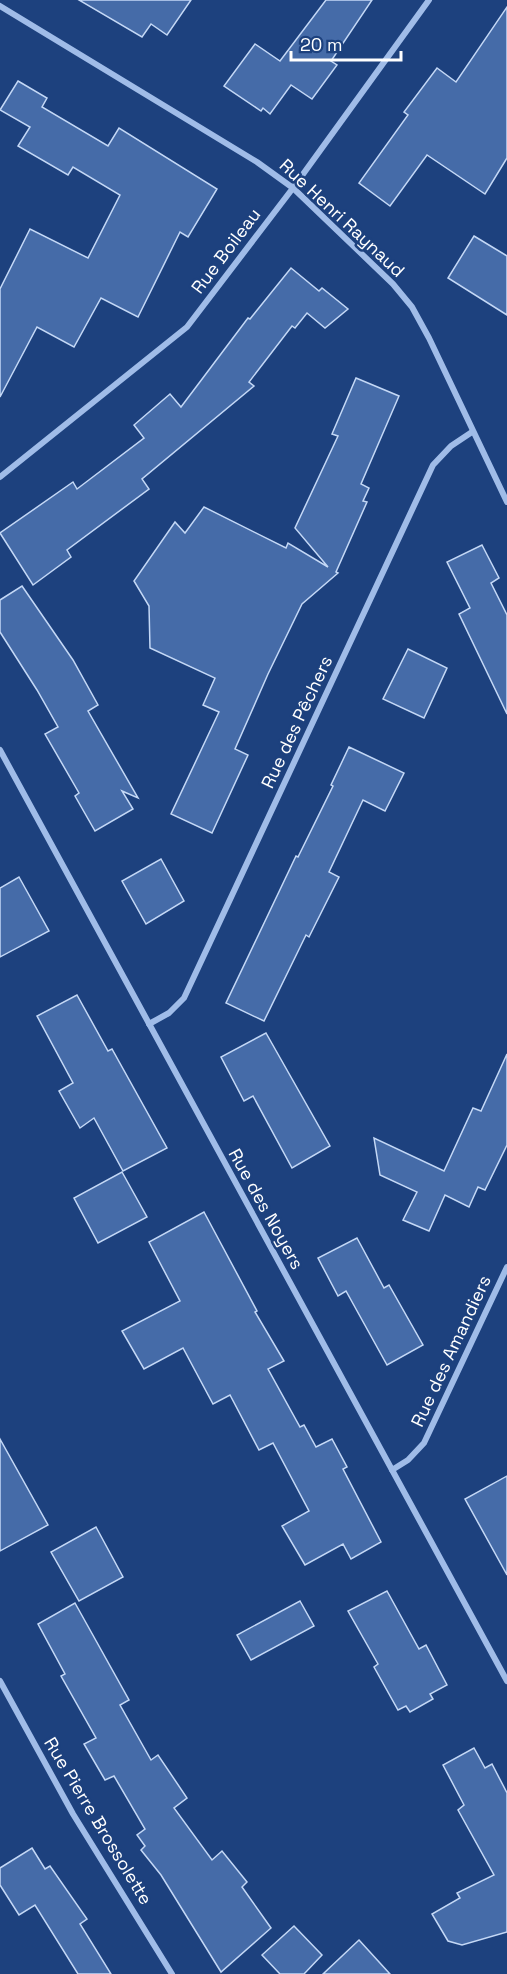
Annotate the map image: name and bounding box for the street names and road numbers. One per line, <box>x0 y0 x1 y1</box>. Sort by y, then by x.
street label: Rue Henri Raynaud <box>275 154 410 282</box>
street label: Rue Boileau <box>186 203 265 298</box>
street label: Rue des Pêchers <box>256 652 337 792</box>
street label: Rue des Noyers <box>224 1144 309 1273</box>
street label: Rue des Amandiers <box>405 1271 496 1430</box>
street label: Rue Pierre Brossolette <box>39 1733 158 1909</box>

